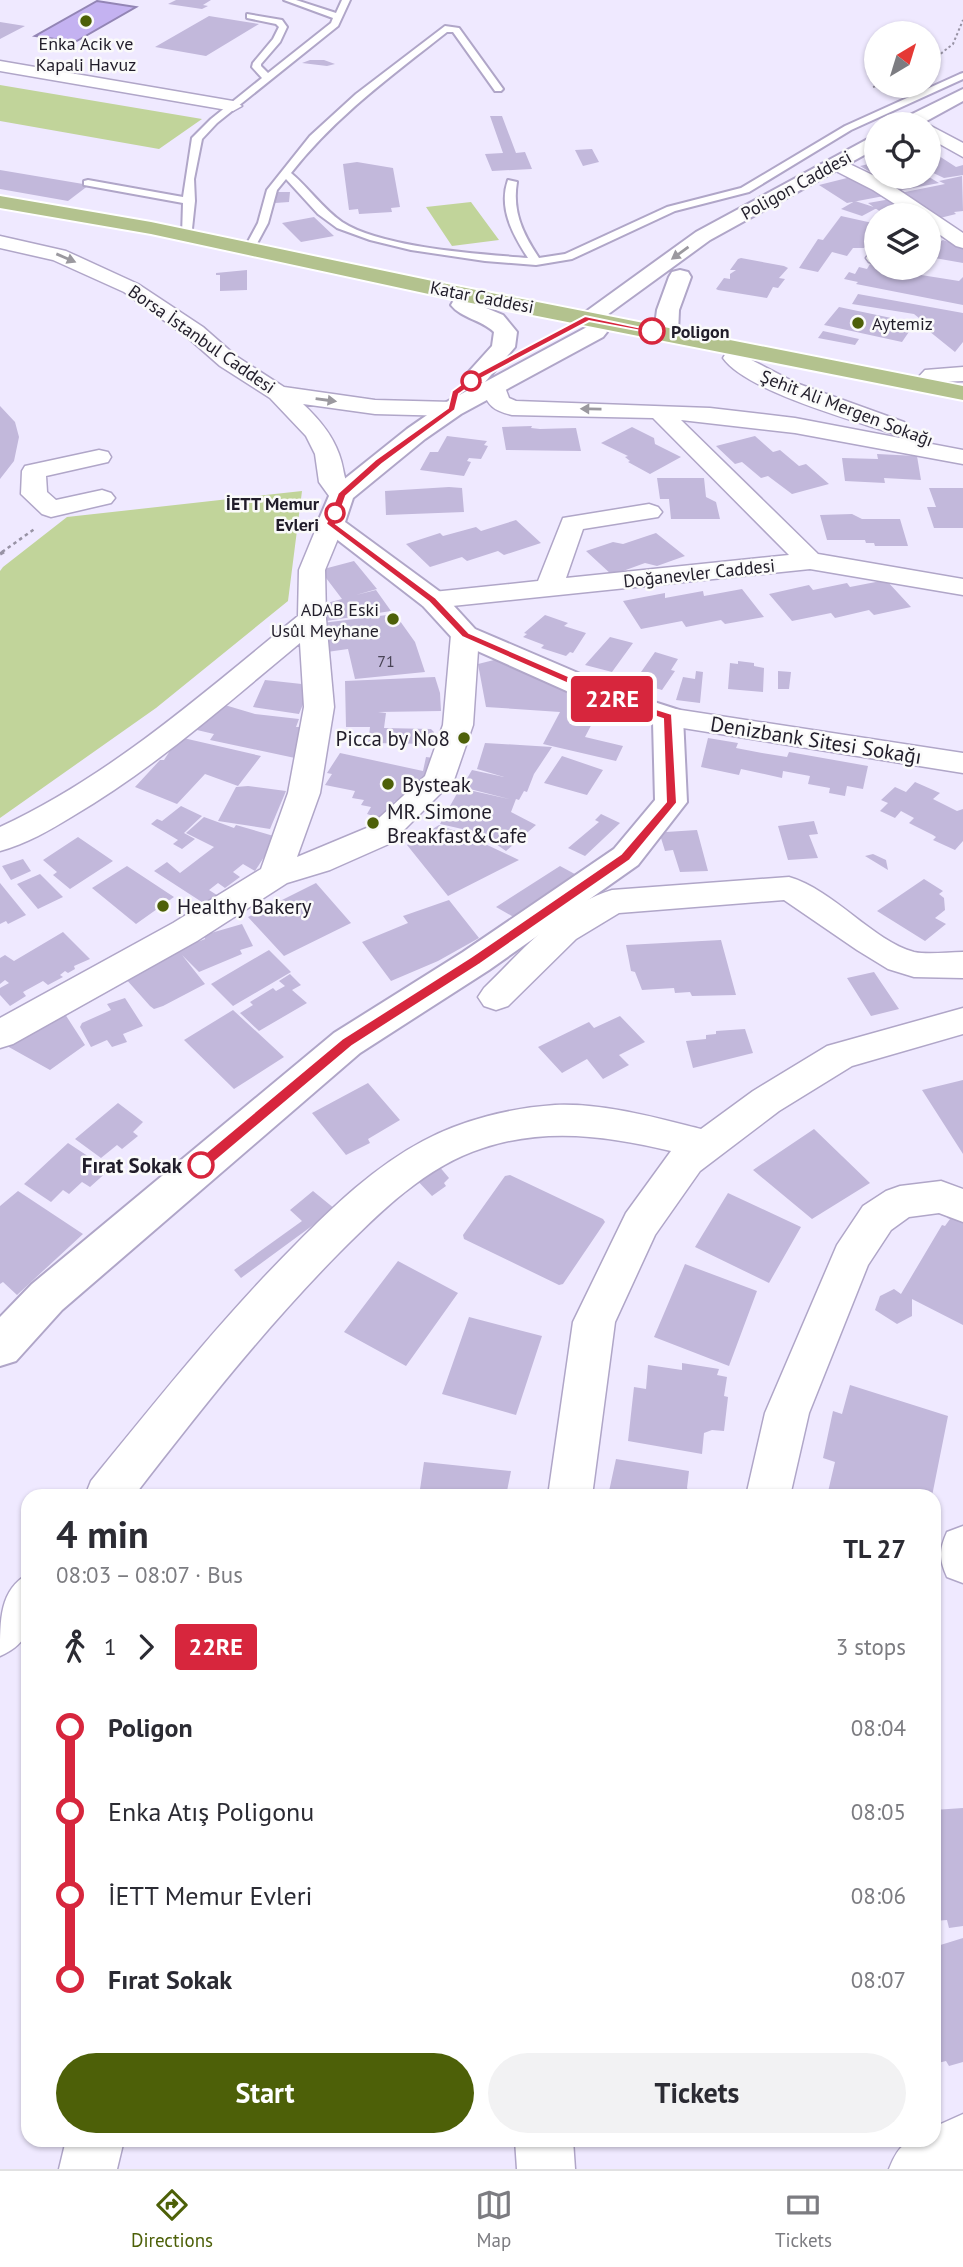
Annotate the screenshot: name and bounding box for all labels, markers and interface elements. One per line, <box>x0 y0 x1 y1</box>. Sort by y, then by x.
marker: Enka Acik ve Kapali Havuz <box>78 13 94 29</box>
north arrow <box>864 21 942 98</box>
map controls <box>864 21 941 280</box>
place label: Enka Acik ve Kapali Havuz <box>36 32 136 76</box>
button: locate <box>864 112 941 189</box>
street label: Poligon Caddesi <box>737 145 855 225</box>
button: layers <box>864 203 941 280</box>
one-way arrow <box>671 245 689 259</box>
one-way arrow <box>56 253 77 264</box>
street label: Katar Caddesi <box>428 276 536 318</box>
street label: Borsa İstanbul Caddesi <box>124 280 280 398</box>
place label: Aytemiz <box>872 312 933 335</box>
marker: Aytemiz <box>850 315 866 331</box>
marker: Poligon <box>639 318 665 344</box>
place label: Poligon <box>671 320 730 343</box>
street label: Şehit Ali Mergen Sokağı <box>757 364 937 452</box>
unlabelled marker <box>461 371 481 391</box>
one-way arrow <box>315 395 337 406</box>
one-way arrow <box>580 404 602 415</box>
place label: İETT Memur Evleri <box>226 492 320 536</box>
marker: İETT Memur Evleri <box>325 503 345 523</box>
street label: Doğanevler Caddesi <box>622 554 776 592</box>
place label: ADAB Eski Usûl Meyhane <box>271 598 379 642</box>
marker: ADAB Eski Usûl Meyhane <box>385 611 401 627</box>
house number: 71 <box>377 651 395 671</box>
line badge: 22RE <box>563 676 661 722</box>
text: 22RE <box>585 683 639 714</box>
street label: Denizbank Sitesi Sokağı <box>709 710 923 770</box>
place label: Picca by No8 <box>336 725 450 752</box>
marker: Picca by No8 <box>456 730 472 746</box>
place label: Bysteak <box>402 771 471 798</box>
marker: Bysteak <box>380 776 396 792</box>
place label: MR. Simone Breakfast&Cafe <box>387 798 527 849</box>
marker: MR. Simone Breakfast&Cafe <box>365 815 381 831</box>
place label: Healthy Bakery <box>177 893 312 920</box>
marker: Healthy Bakery <box>155 898 171 914</box>
place label: Fırat Sokak <box>82 1152 183 1179</box>
marker: Fırat Sokak <box>188 1152 214 1178</box>
text: 4 min <box>56 1509 149 1558</box>
text: TL 27 <box>843 1532 906 1565</box>
text: 08:03 – 08:07 · Bus <box>56 1560 243 1589</box>
icon: walk <box>56 1628 94 1666</box>
icon: forward <box>127 1628 165 1666</box>
text: 22RE <box>189 1631 243 1662</box>
text: 1 <box>104 1632 117 1661</box>
text: 3 stops <box>836 1632 906 1661</box>
text: Poligon <box>108 1711 193 1744</box>
text: 08:04 <box>851 1713 906 1742</box>
text: Enka Atış Poligonu <box>108 1795 314 1828</box>
text: 08:05 <box>851 1797 906 1826</box>
text: İETT Memur Evleri <box>108 1879 313 1912</box>
text: 08:06 <box>851 1881 906 1910</box>
text: Fırat Sokak <box>108 1963 232 1996</box>
text: 08:07 <box>851 1965 906 1994</box>
button: Start <box>56 2053 474 2133</box>
button: Tickets <box>488 2053 906 2133</box>
tab: Directions <box>131 2186 213 2252</box>
tab: Map <box>475 2186 513 2252</box>
tab: Tickets <box>775 2186 832 2252</box>

